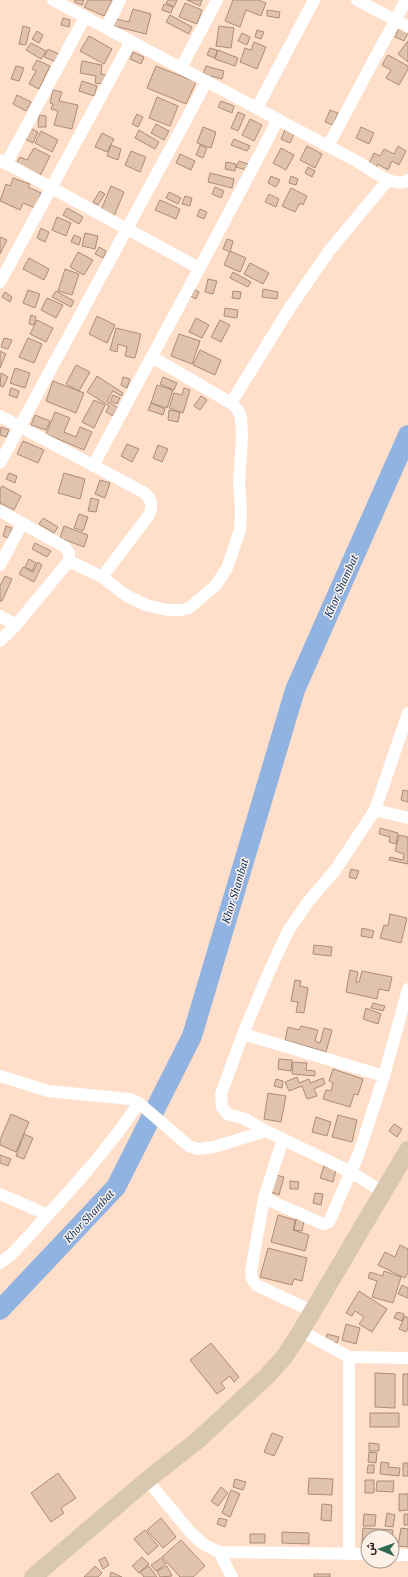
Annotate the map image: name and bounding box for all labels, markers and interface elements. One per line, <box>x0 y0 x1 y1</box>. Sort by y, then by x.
water label: Khor Shambat <box>321 552 361 621</box>
water label: Khor Shambat <box>218 856 252 926</box>
water label: Khor Shambat <box>60 1186 117 1246</box>
north arrow <box>360 1529 400 1569</box>
text: ش <box>363 1542 377 1556</box>

